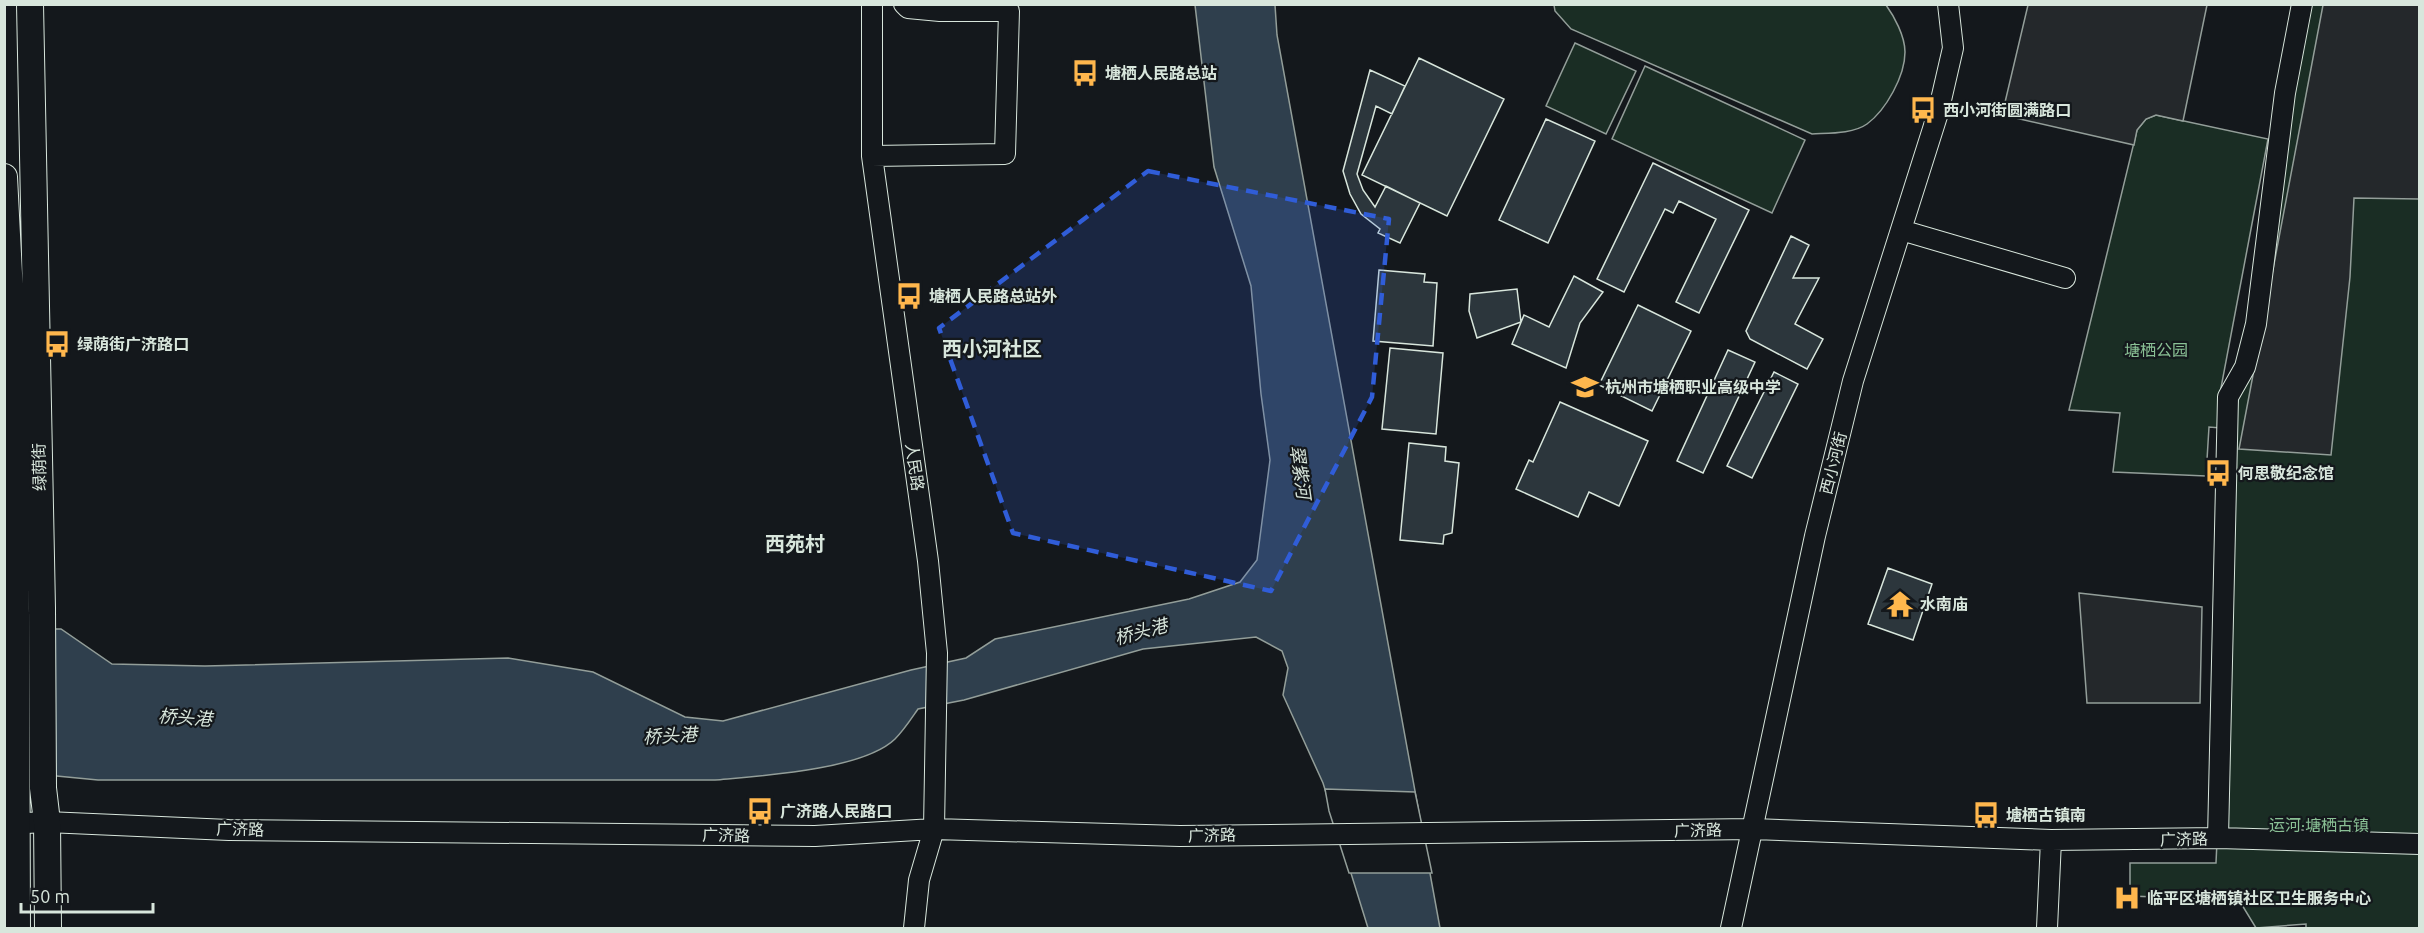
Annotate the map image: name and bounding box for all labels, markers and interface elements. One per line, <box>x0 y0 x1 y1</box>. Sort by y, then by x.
bus stop icon: 塘栖人民路总站 <box>1070 58 1100 88</box>
place label: 塘栖人民路总站 <box>1105 64 1217 82</box>
bus stop icon: 西小河街圆满路口 <box>1908 95 1938 125</box>
place label: 西小河街圆满路口 <box>1943 101 2071 119</box>
bus stop icon: 塘栖人民路总站外 <box>894 281 924 311</box>
place label: 塘栖人民路总站外 <box>929 287 1058 305</box>
bus stop icon: 绿荫街广济路口 <box>42 329 72 359</box>
place label: 绿荫街广济路口 <box>77 335 189 353</box>
district label: 西小河社区 <box>942 337 1042 360</box>
park label: 塘栖公园 <box>2124 341 2188 359</box>
school or university icon: 杭州市塘栖职业高级中学 <box>1570 372 1600 402</box>
place label: 杭州市塘栖职业高级中学 <box>1605 378 1781 396</box>
street label: 西小河街 <box>1817 430 1849 496</box>
street label: 人民路 <box>903 442 927 492</box>
street label: 绿荫街 <box>30 443 48 491</box>
water label: 翠紫河 <box>1287 444 1315 503</box>
bus stop icon: 何思敬纪念馆 <box>2203 458 2233 488</box>
place label: 何思敬纪念馆 <box>2238 464 2334 482</box>
district label: 西苑村 <box>765 532 825 555</box>
temple icon: 水南庙 <box>1885 589 1915 619</box>
place label: 水南庙 <box>1920 595 1968 613</box>
water label: 桥头港 <box>1112 614 1172 648</box>
water label: 桥头港 <box>157 705 216 729</box>
water label: 桥头港 <box>642 723 700 746</box>
bus stop icon: 广济路人民路口 <box>745 796 775 826</box>
bus stop icon: 塘栖古镇南 <box>1971 800 2001 830</box>
place label: 广济路人民路口 <box>780 802 892 820</box>
place label: 塘栖古镇南 <box>2006 806 2086 824</box>
park label: 运河·塘栖古镇 <box>2269 816 2369 834</box>
street label: 广济路 <box>216 820 264 838</box>
street label: 广济路 <box>1674 821 1722 839</box>
street label: 广济路 <box>702 826 750 844</box>
street label: 广济路 <box>1188 826 1236 844</box>
street label: 广济路 <box>2160 830 2208 848</box>
scale bar <box>21 876 153 914</box>
hospital icon: 临平区塘栖镇社区卫生服务中心 <box>2112 883 2142 913</box>
text: 50 m <box>30 886 70 906</box>
place label: 临平区塘栖镇社区卫生服务中心 <box>2147 889 2371 907</box>

